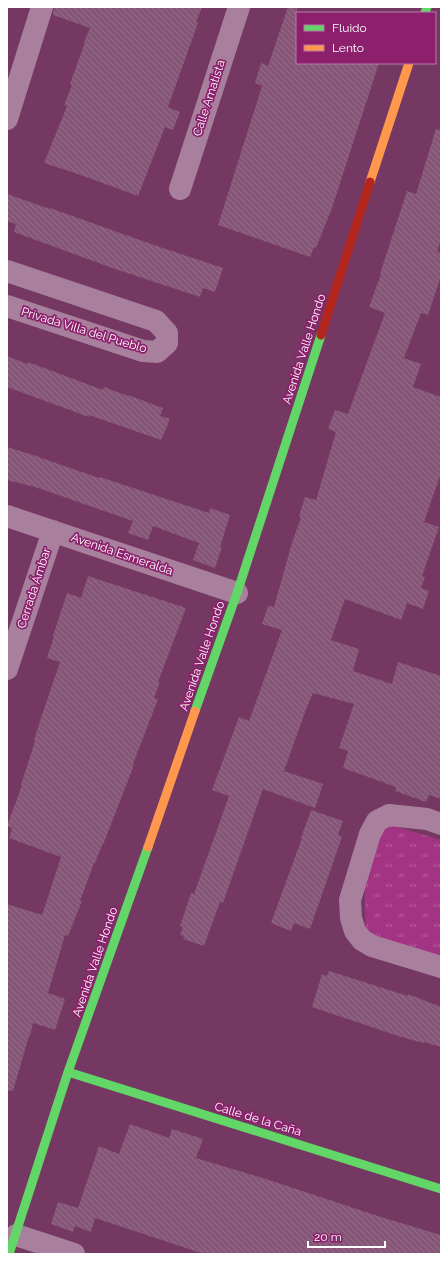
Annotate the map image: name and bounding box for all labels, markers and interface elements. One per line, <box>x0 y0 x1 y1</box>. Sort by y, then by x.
legend <box>296 12 436 64</box>
text: Fluido <box>332 21 367 35</box>
text: Lento <box>332 41 364 55</box>
street label: Calle Amatista <box>190 58 228 138</box>
street label: Avenida Valle Hondo <box>280 292 328 406</box>
street label: Privada Villa del Pueblo <box>20 304 148 356</box>
street label: Avenida Esmeralda <box>69 530 175 578</box>
street label: Cerrada Ámbar <box>14 545 54 630</box>
street label: Avenida Valle Hondo <box>177 599 227 713</box>
street label: Avenida Valle Hondo <box>70 905 120 1019</box>
street label: Calle de la Caña <box>213 1099 303 1139</box>
scale bar <box>308 1223 385 1249</box>
text: 20 m <box>314 1230 342 1244</box>

